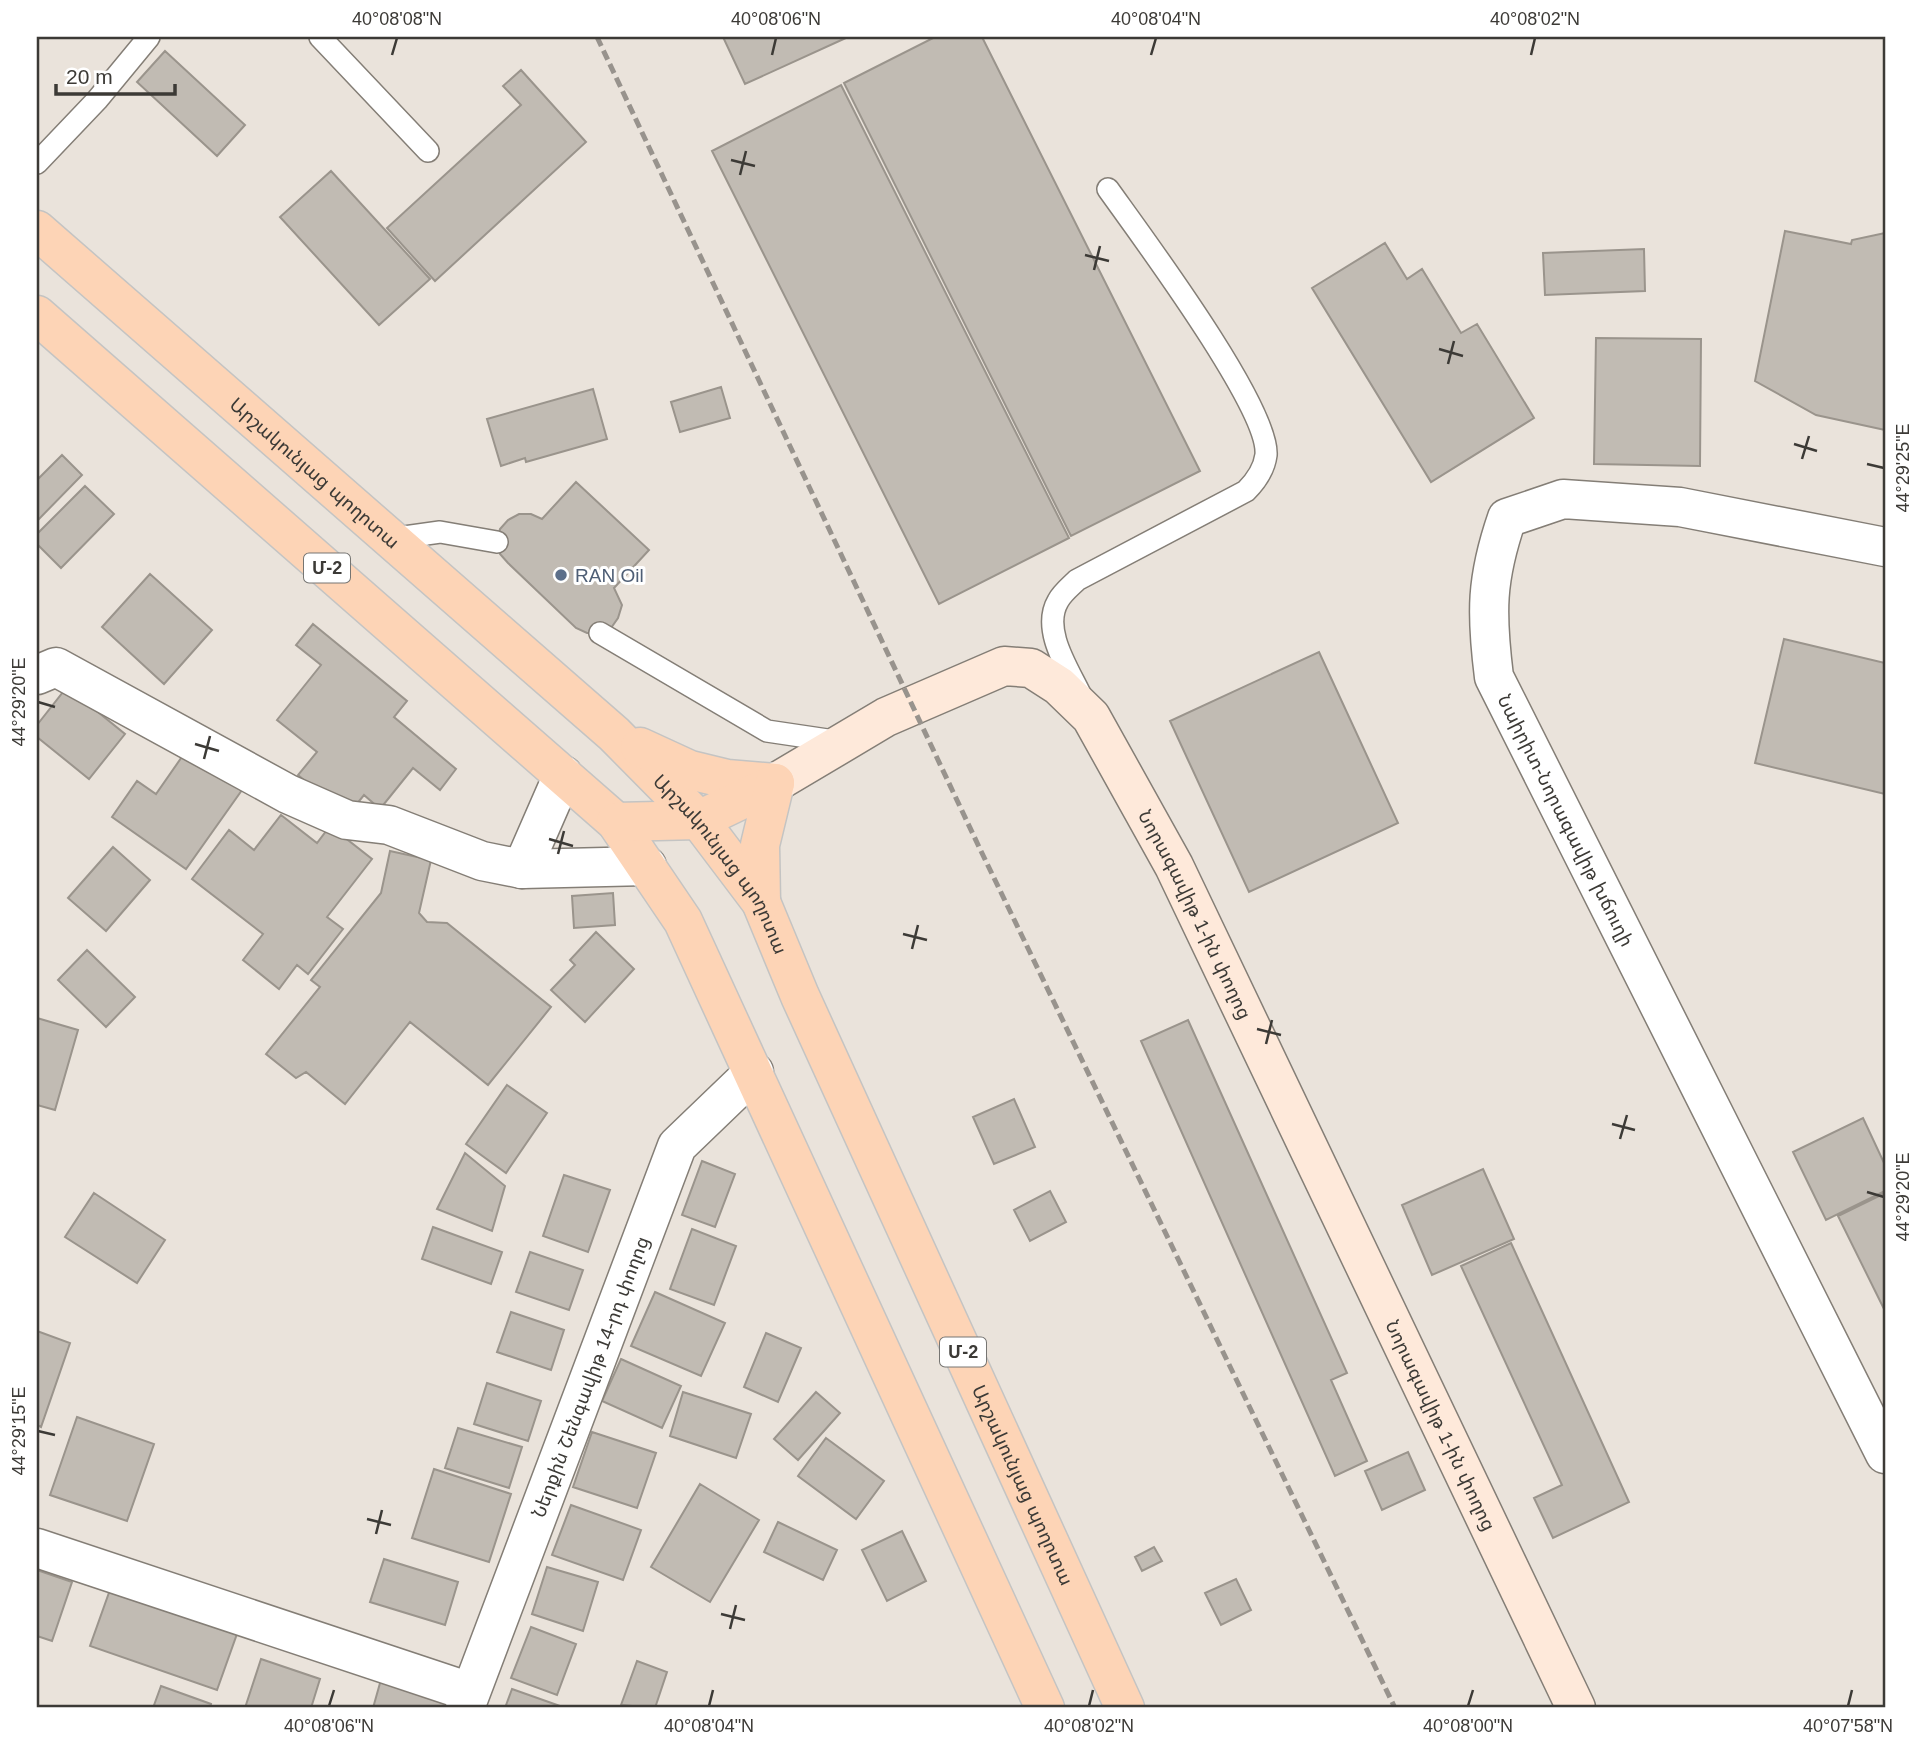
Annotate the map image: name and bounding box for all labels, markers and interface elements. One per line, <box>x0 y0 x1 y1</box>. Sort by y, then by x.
text: 40°08'08"N <box>352 9 442 29</box>
text: 40°08'06"N <box>731 9 821 29</box>
text: 40°08'04"N <box>1111 9 1201 29</box>
text: 40°08'02"N <box>1490 9 1580 29</box>
scale bar <box>56 52 175 96</box>
text: 20 m <box>66 65 113 88</box>
street label: Արշակունյաց պողոտա <box>226 394 404 553</box>
text: 44°29'25"E <box>1893 423 1913 513</box>
road number: Մ-2 <box>304 554 350 582</box>
place label: RAN Oil <box>575 565 644 586</box>
marker: RAN Oil <box>553 567 569 583</box>
text: 44°29'20"E <box>9 657 29 747</box>
street label: Նաիրիտ-Նորագավիթ խճուղի <box>1493 691 1638 950</box>
street label: Արշակունյաց պողոտա <box>649 770 791 957</box>
street label: Նորագավիթ 1-ին փողոց <box>1134 807 1255 1023</box>
text: 44°29'20"E <box>1893 1152 1913 1242</box>
street label: Ներքին Շենգավիթ 14-րդ փողոց <box>528 1233 654 1521</box>
street label: Նորագավիթ 1-ին փողոց <box>1381 1317 1500 1535</box>
road number: Մ-2 <box>940 1338 986 1366</box>
street label: Արշակունյաց պողոտա <box>968 1382 1077 1589</box>
text: 44°29'15"E <box>9 1386 29 1476</box>
text: 40°08'06"N <box>284 1716 374 1736</box>
text: 40°08'04"N <box>664 1716 754 1736</box>
text: 40°08'02"N <box>1044 1716 1134 1736</box>
text: 40°08'00"N <box>1423 1716 1513 1736</box>
text: 40°07'58"N <box>1803 1716 1893 1736</box>

